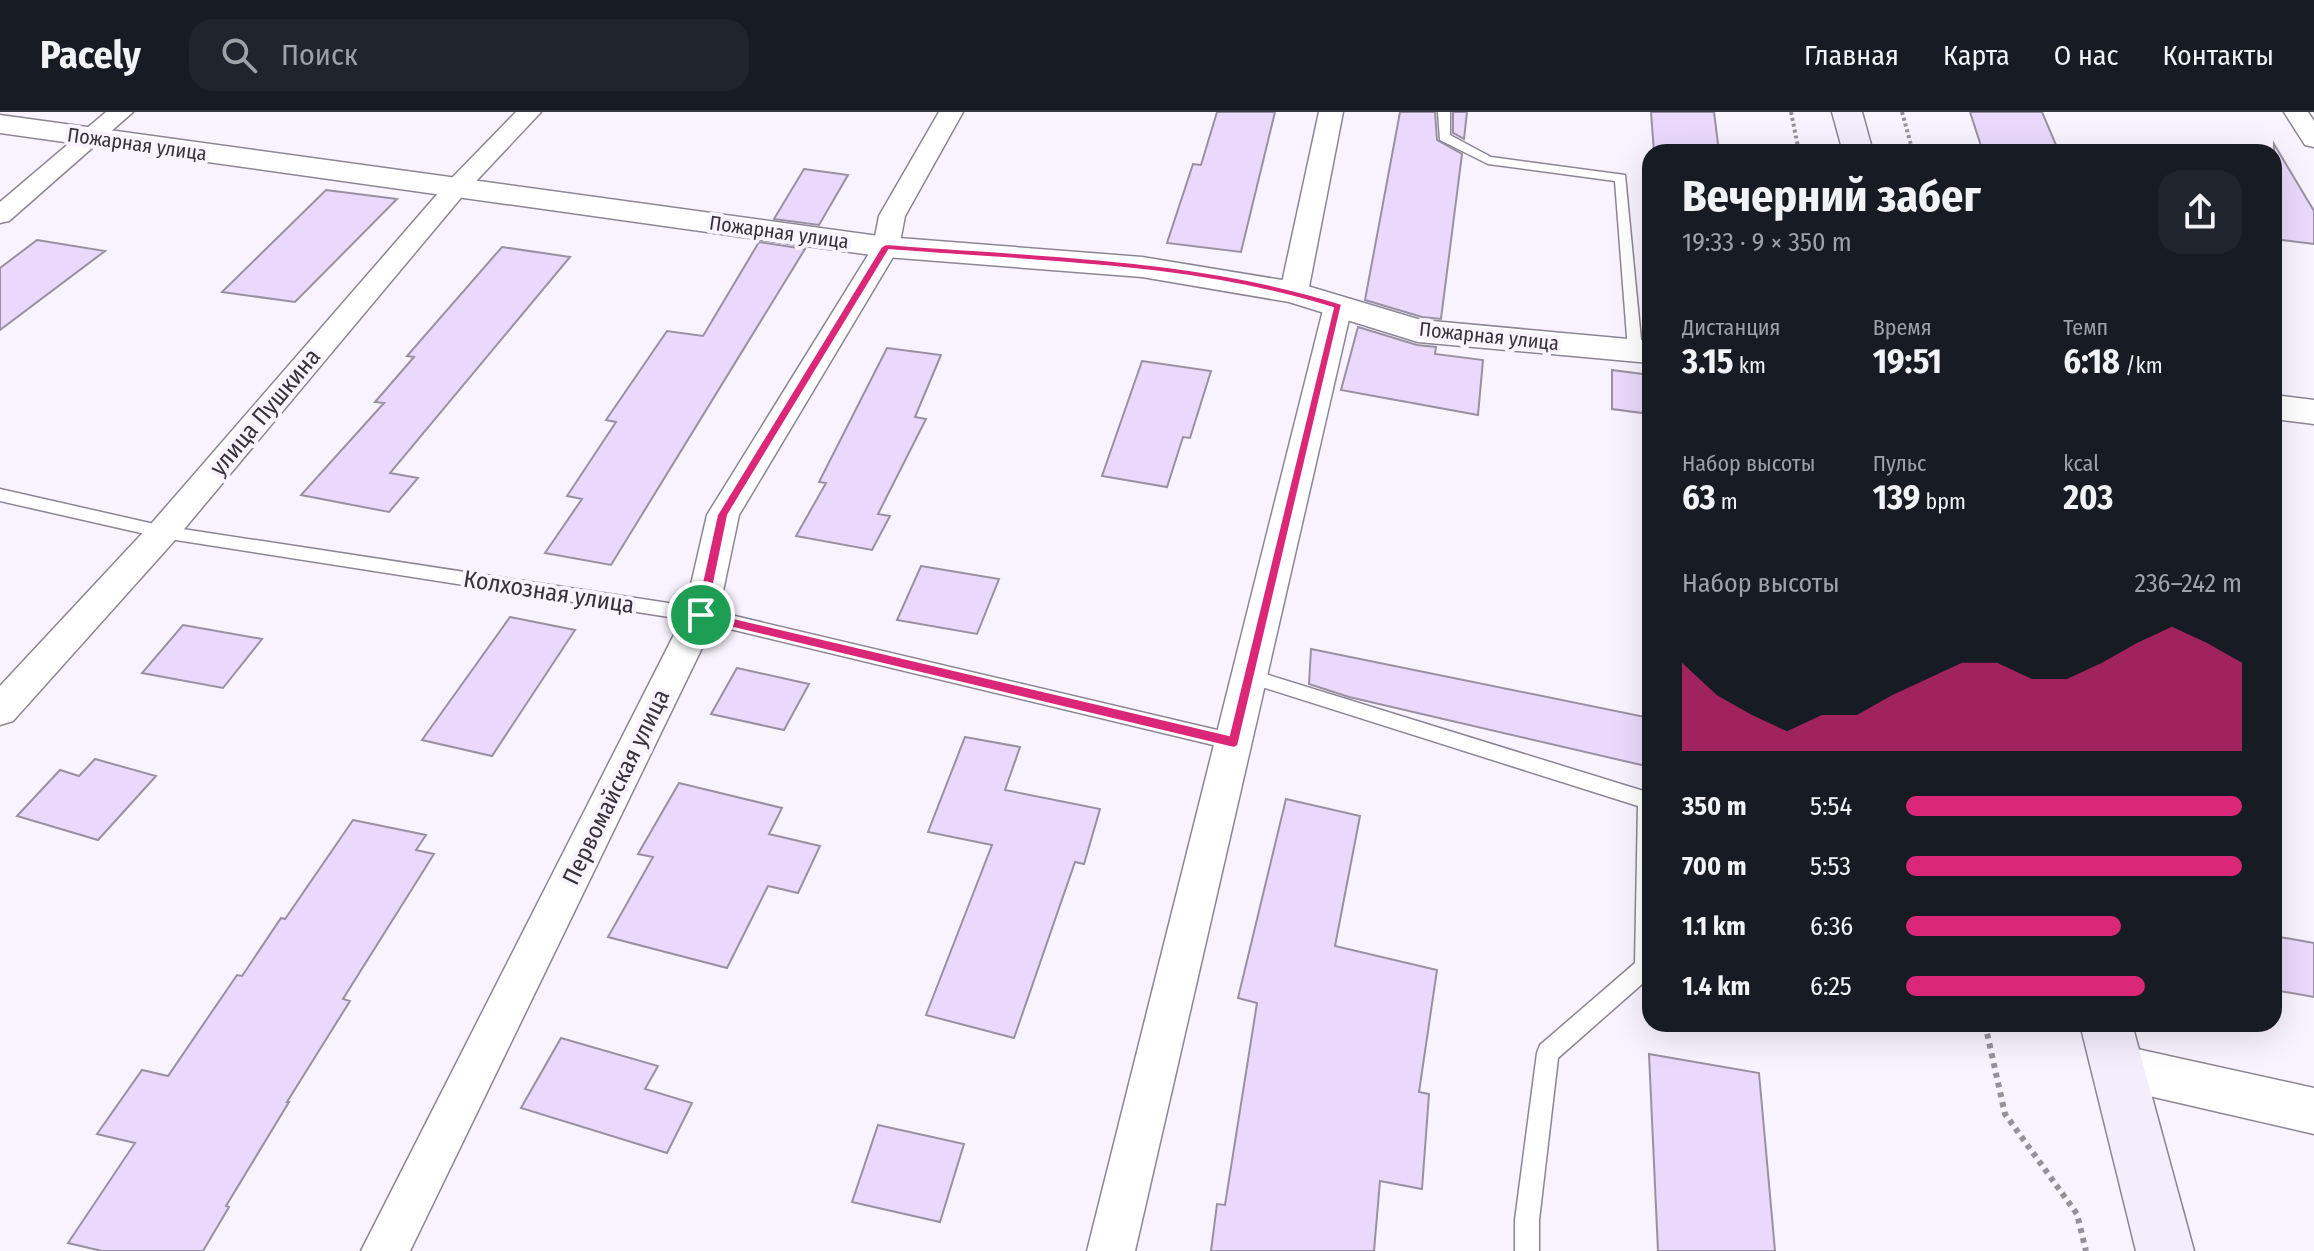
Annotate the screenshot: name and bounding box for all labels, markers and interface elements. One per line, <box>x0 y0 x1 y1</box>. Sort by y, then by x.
search box <box>189 19 749 91</box>
text: Pacely <box>40 32 141 78</box>
icon: search <box>217 33 261 77</box>
text: Поиск <box>281 37 358 73</box>
text: Главная <box>1804 39 1899 72</box>
text: Карта <box>1943 39 2010 72</box>
text: О нас <box>2054 39 2119 72</box>
text: Контакты <box>2163 39 2274 72</box>
street label: Пожарная улица <box>66 122 208 166</box>
text: Вечерний забег <box>1682 170 1981 223</box>
button: share <box>2158 170 2242 254</box>
street label: Пожарная улица <box>708 210 850 254</box>
text: 19:33 · 9 × 350 m <box>1682 227 1852 258</box>
text: Дистанция <box>1682 314 1781 341</box>
text: Время <box>1873 314 1932 341</box>
text: Темп <box>2063 314 2108 341</box>
street label: Пожарная улица <box>1418 317 1560 355</box>
text: 3.15 <box>1682 341 1734 382</box>
text: 19:51 <box>1873 341 1942 382</box>
text: 6:18 <box>2063 341 2120 382</box>
street label: улица Пушкина <box>204 343 326 481</box>
text: km <box>1734 352 1766 379</box>
text: /km <box>2120 352 2163 379</box>
text: Набор высоты <box>1682 450 1815 477</box>
text: Пульс <box>1873 450 1926 477</box>
text: kcal <box>2063 450 2099 477</box>
text: 63 <box>1682 477 1716 518</box>
text: 139 <box>1873 477 1920 518</box>
text: 203 <box>2063 477 2113 518</box>
text: m <box>1716 488 1738 515</box>
text: bpm <box>1920 488 1966 515</box>
street label: Колхозная улица <box>462 565 636 619</box>
text: Набор высоты <box>1682 568 1840 599</box>
text: 236–242 m <box>2134 568 2242 599</box>
pin <box>667 581 735 649</box>
icon: arrive <box>679 593 723 637</box>
street label: Первомайская улица <box>557 685 675 889</box>
text: 350 m <box>1682 791 1747 822</box>
text: 5:54 <box>1810 791 1852 822</box>
text: 700 m <box>1682 851 1746 882</box>
text: 5:53 <box>1810 851 1851 882</box>
text: 1.1 km <box>1682 911 1746 942</box>
text: 6:36 <box>1810 911 1853 942</box>
text: 1.4 km <box>1682 971 1750 1002</box>
text: 6:25 <box>1810 971 1852 1002</box>

